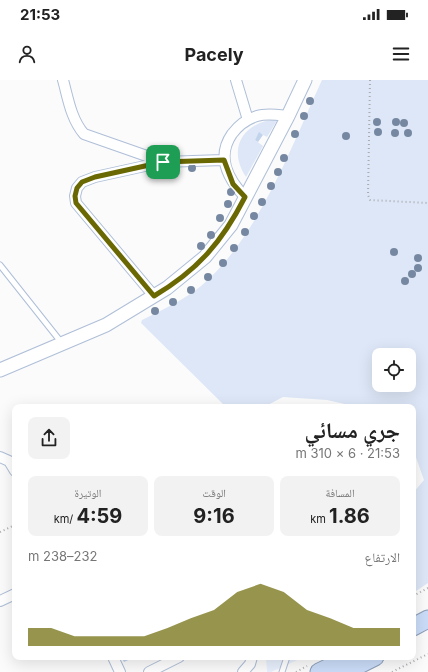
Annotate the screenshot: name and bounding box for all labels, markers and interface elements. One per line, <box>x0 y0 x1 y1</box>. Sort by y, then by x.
text: 21:53 <box>20 5 60 24</box>
icon: person <box>16 43 38 65</box>
icon: menu <box>390 43 412 65</box>
text: Pacely <box>184 44 244 65</box>
pin <box>146 145 180 179</box>
icon: arrive <box>152 151 174 173</box>
map controls <box>372 348 416 392</box>
button: locate <box>372 348 416 392</box>
button: share <box>28 417 70 459</box>
text: جري مسائي <box>305 417 400 443</box>
text: 21:53 · 6 × 310 m <box>295 445 400 461</box>
text: الوتيرة <box>75 486 101 500</box>
text: الوقت <box>202 486 226 500</box>
text: المسافة <box>325 486 355 500</box>
text: 4:59 <box>76 504 122 528</box>
text: 9:16 <box>193 504 235 528</box>
text: 1.86 <box>329 504 370 528</box>
text: /km <box>54 512 76 526</box>
text: km <box>310 512 329 526</box>
text: 232–238 m <box>28 548 97 564</box>
text: الارتفاع <box>365 549 400 565</box>

